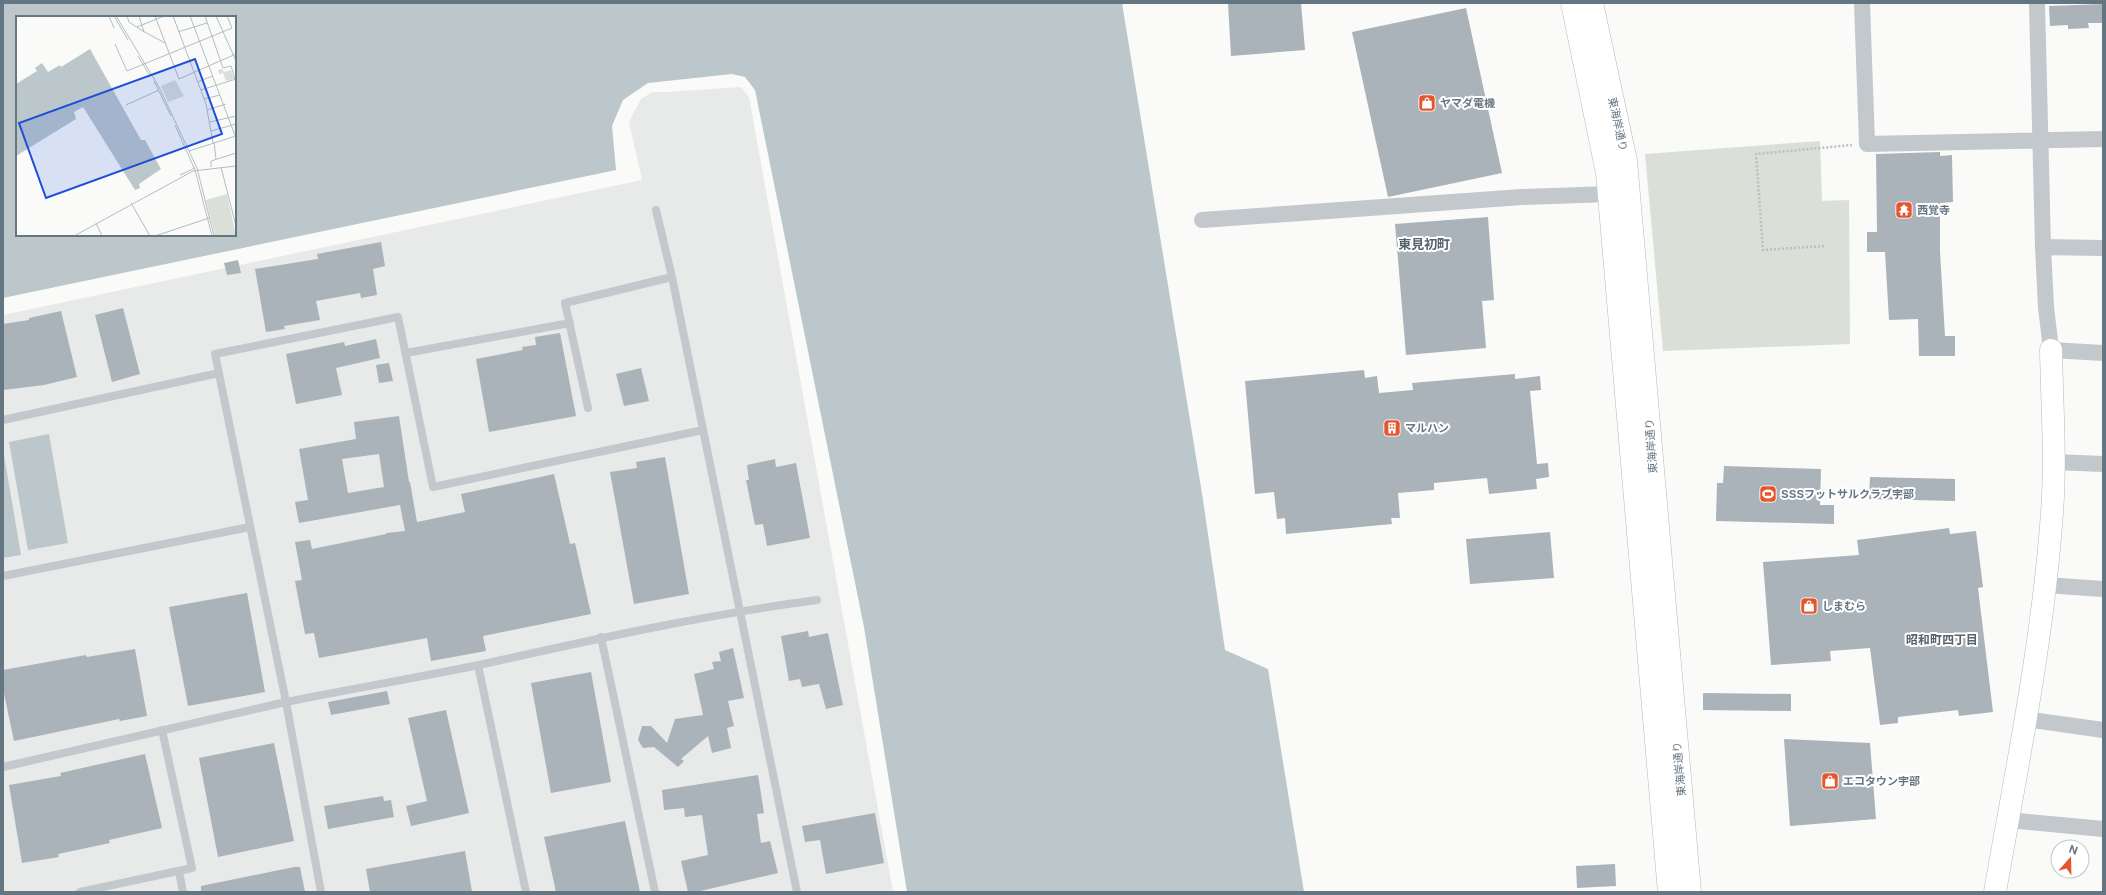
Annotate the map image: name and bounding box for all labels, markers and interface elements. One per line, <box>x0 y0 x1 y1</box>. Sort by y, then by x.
inset map <box>16 16 236 236</box>
shop icon: ヤマダ電機 <box>1417 93 1437 113</box>
street label: 東海岸通り <box>1606 96 1630 152</box>
place label: ヤマダ電機 <box>1440 97 1495 109</box>
temple icon: 西覚寺 <box>1894 200 1914 220</box>
place label: 西覚寺 <box>1917 204 1950 216</box>
district label: 東見初町 <box>1398 237 1450 252</box>
building icon: マルハン <box>1382 418 1402 438</box>
street label: 東海岸通り <box>1643 418 1659 474</box>
place label: マルハン <box>1405 422 1449 434</box>
sports icon: SSSフットサルクラブ宇部 <box>1758 484 1778 504</box>
place label: SSSフットサルクラブ宇部 <box>1781 488 1914 500</box>
shop icon: しまむら <box>1799 596 1819 616</box>
place label: しまむら <box>1822 600 1866 612</box>
district label: 昭和町四丁目 <box>1906 633 1978 647</box>
street label: 東海岸通り <box>1671 741 1687 797</box>
shop icon: エコタウン宇部 <box>1820 771 1840 791</box>
place label: エコタウン宇部 <box>1843 775 1920 787</box>
north arrow <box>2050 839 2090 879</box>
text: N <box>2067 842 2080 857</box>

